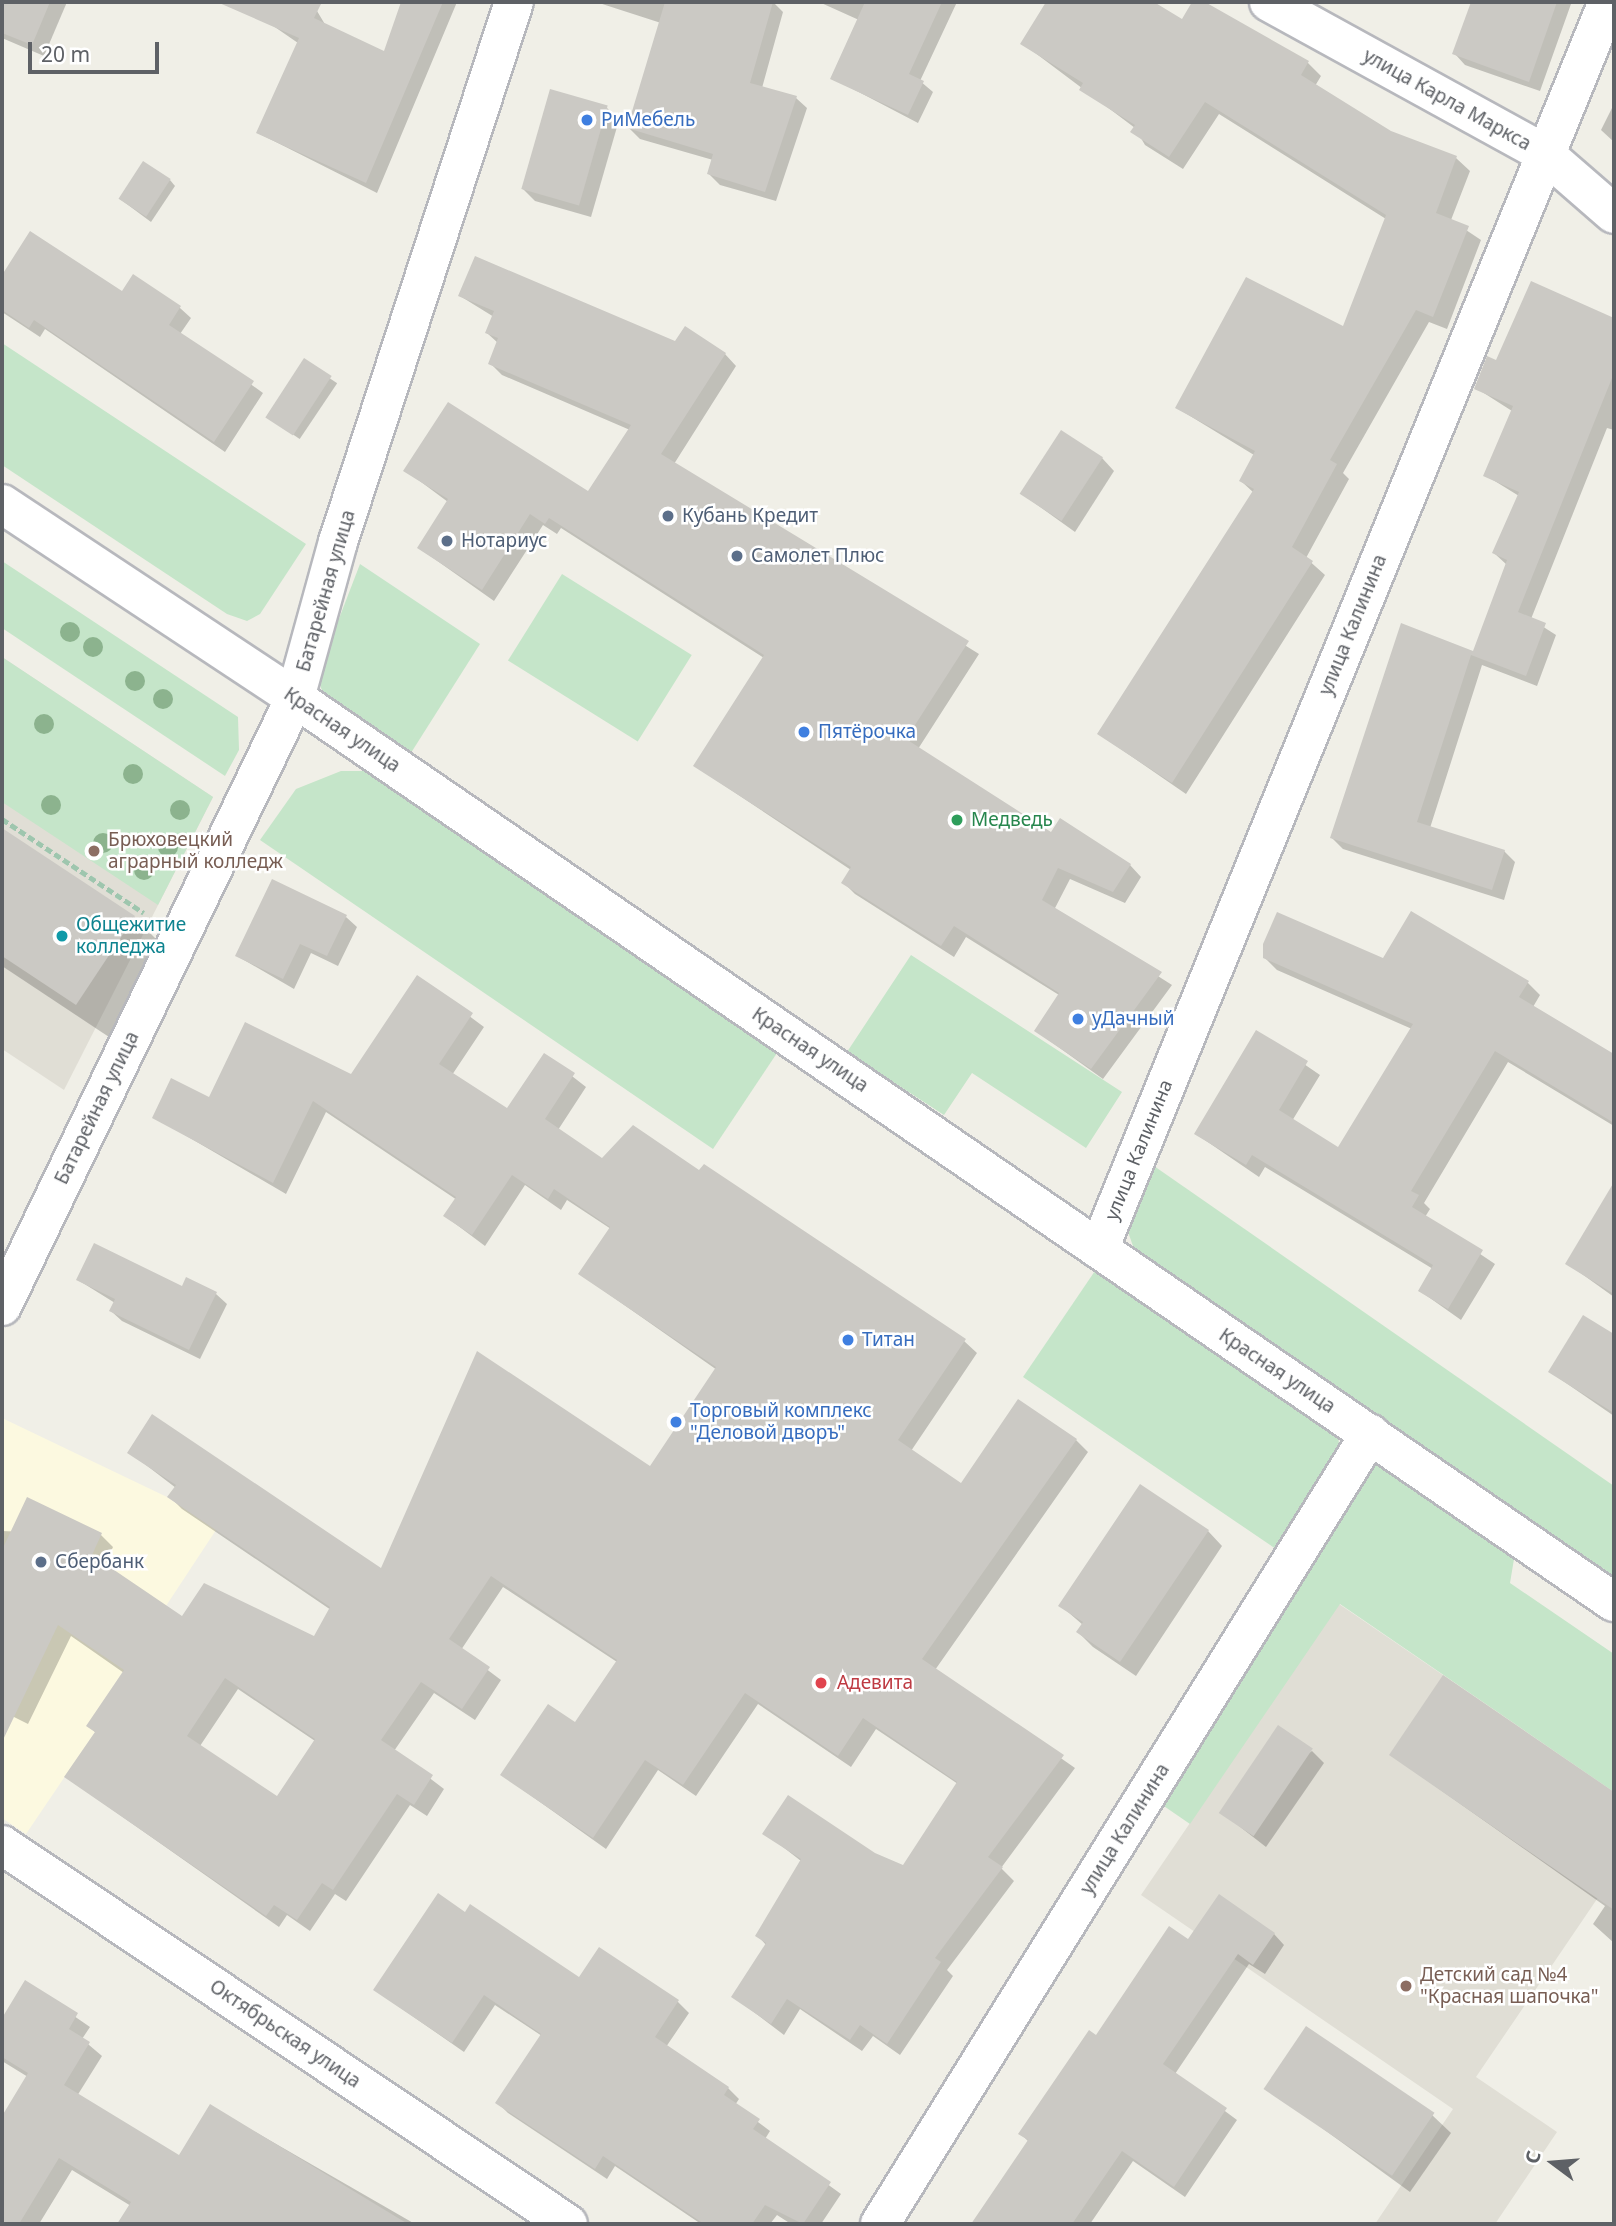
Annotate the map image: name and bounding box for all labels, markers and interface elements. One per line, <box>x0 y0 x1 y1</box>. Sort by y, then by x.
scale bar <box>32 28 163 72</box>
text: 20 m <box>41 40 90 68</box>
street label: улица Карла Маркса <box>1359 44 1535 156</box>
place label: РиМебель <box>601 109 695 131</box>
marker: РиМебель <box>579 112 595 128</box>
place label: Кубань Кредит <box>682 505 818 527</box>
street label: Батарейная улица <box>292 507 360 675</box>
marker: Кубань Кредит <box>660 508 676 524</box>
place label: Нотариус <box>461 530 547 552</box>
marker: Нотариус <box>439 533 455 549</box>
place label: Самолет Плюс <box>751 545 884 567</box>
marker: Самолет Плюс <box>729 548 745 564</box>
street label: улица Калинина <box>1314 551 1392 699</box>
street label: Красная улица <box>280 683 404 777</box>
place label: Пятёрочка <box>818 721 916 743</box>
marker: Пятёрочка <box>796 724 812 740</box>
place label: Медведь <box>971 809 1053 831</box>
marker: Медведь <box>949 812 965 828</box>
place label: Брюховецкий аграрный колледж <box>108 829 283 873</box>
marker: Брюховецкий аграрный колледж <box>86 843 102 859</box>
place label: Общежитие колледжа <box>76 914 186 958</box>
marker: Общежитие колледжа <box>54 928 70 944</box>
street label: Красная улица <box>748 1003 872 1097</box>
place label: уДачный <box>1092 1008 1175 1030</box>
marker: уДачный <box>1070 1011 1086 1027</box>
street label: Батарейная улица <box>50 1028 144 1188</box>
street label: улица Калинина <box>1100 1076 1178 1224</box>
street label: Красная улица <box>1215 1324 1339 1418</box>
place label: Титан <box>862 1329 915 1351</box>
marker: Титан <box>840 1332 856 1348</box>
place label: Торговый комплекс "Деловой дворъ" <box>690 1400 872 1444</box>
marker: Торговый комплекс "Деловой дворъ" <box>668 1414 684 1430</box>
place label: Сбербанк <box>55 1551 144 1573</box>
marker: Сбербанк <box>33 1554 49 1570</box>
place label: Адевита <box>837 1672 913 1694</box>
marker: Адевита <box>811 1673 831 1693</box>
street label: улица Калинина <box>1076 1759 1174 1899</box>
place label: Детский сад №4 "Красная шапочка" <box>1420 1964 1598 2008</box>
street label: Октябрьская улица <box>205 1975 365 2093</box>
marker: Детский сад №4 "Красная шапочка" <box>1398 1978 1414 1994</box>
north arrow <box>1518 2128 1588 2198</box>
text: С <box>1519 2148 1547 2167</box>

